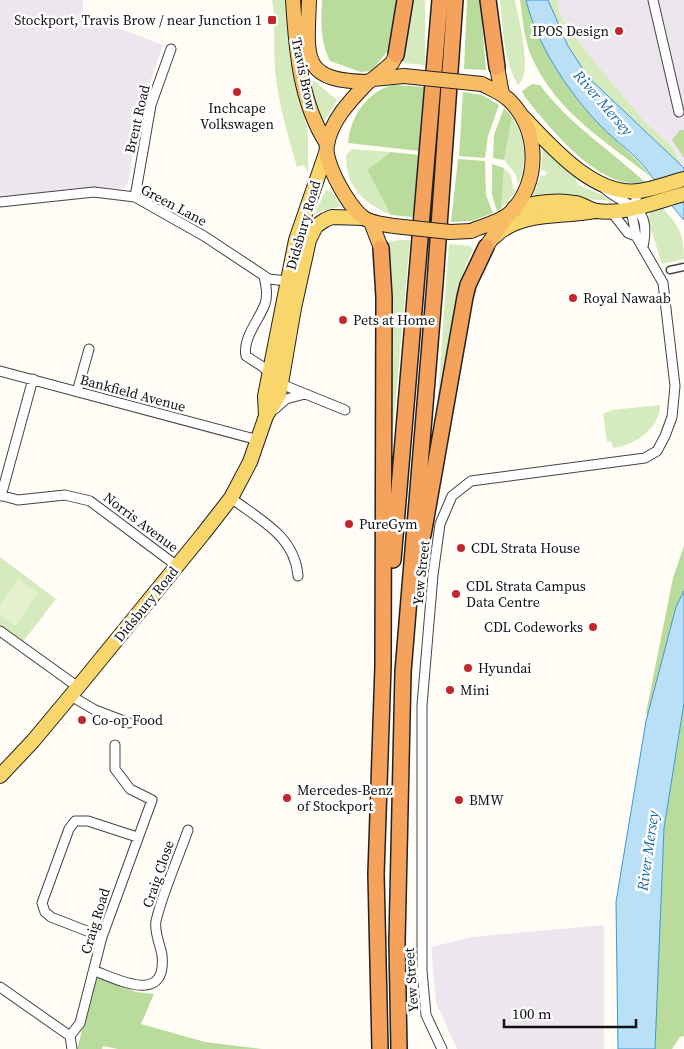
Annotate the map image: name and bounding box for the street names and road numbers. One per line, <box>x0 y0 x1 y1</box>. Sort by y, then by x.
street label: Travis Brow <box>287 36 322 113</box>
street label: Brent Road <box>119 83 155 155</box>
street label: Didsbury Road <box>281 178 325 272</box>
street label: Green Lane <box>137 179 211 231</box>
street label: Bankfield Avenue <box>78 369 188 417</box>
street label: Norris Avenue <box>99 487 183 557</box>
street label: Yew Street <box>408 539 434 606</box>
street label: Didsbury Road <box>109 562 183 646</box>
street label: Craig Close <box>137 837 179 911</box>
street label: Craig Road <box>75 885 115 957</box>
street label: Yew Street <box>399 947 423 1013</box>

